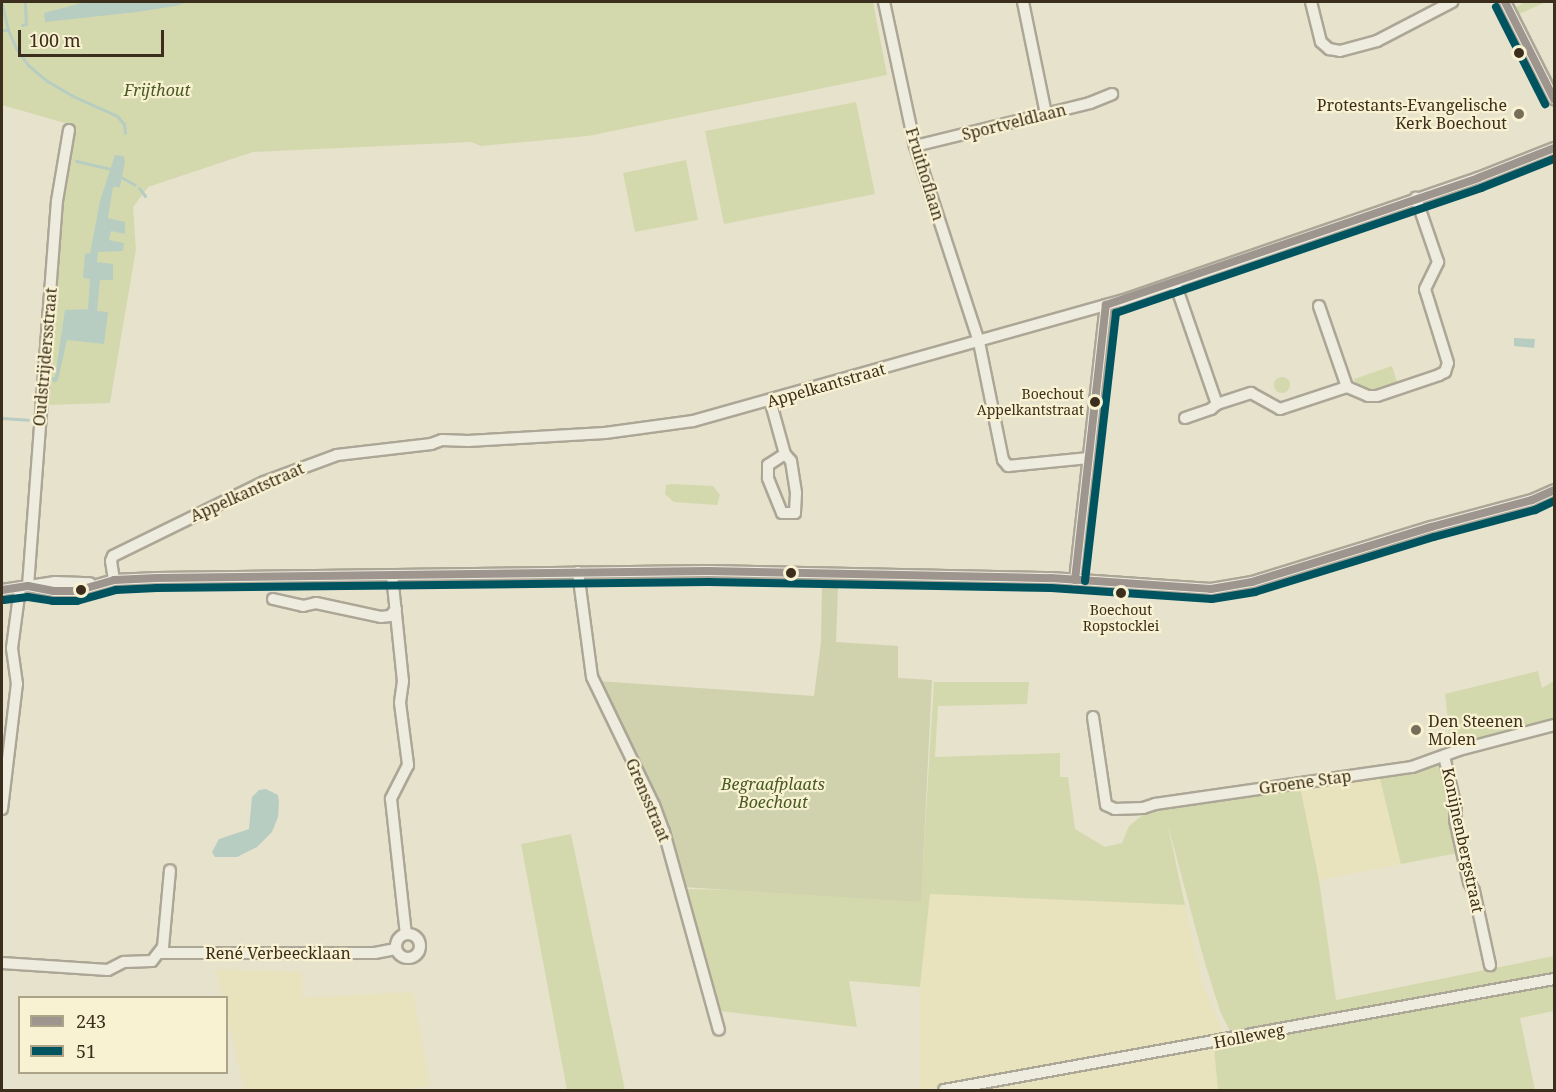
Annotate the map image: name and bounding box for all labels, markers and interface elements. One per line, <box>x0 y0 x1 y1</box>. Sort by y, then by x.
scale bar <box>21 18 166 56</box>
text: 100 m <box>29 28 81 52</box>
unlabelled marker <box>1513 47 1525 59</box>
park label: Frijthout <box>124 80 190 100</box>
place label: Protestants-Evangelische Kerk Boechout <box>1317 95 1507 133</box>
street label: Sportveldlaan <box>960 100 1068 144</box>
marker: Protestants-Evangelische Kerk Boechout <box>1512 107 1526 121</box>
street label: Fruithoflaan <box>902 125 948 223</box>
street label: Oudstrijdersstraat <box>29 287 61 427</box>
street label: Appelkantstraat <box>764 359 888 411</box>
place label: Boechout Appelkantstraat <box>977 386 1084 418</box>
marker: Boechout Appelkantstraat <box>1089 396 1101 408</box>
street label: Appelkantstraat <box>187 458 307 526</box>
unlabelled marker <box>785 567 797 579</box>
unlabelled marker <box>75 584 87 596</box>
marker: Boechout Ropstocklei <box>1115 587 1127 599</box>
place label: Boechout Ropstocklei <box>1083 602 1159 634</box>
place label: Den Steenen Molen <box>1428 711 1523 749</box>
marker: Den Steenen Molen <box>1409 723 1423 737</box>
street label: Grensstraat <box>622 755 674 845</box>
street label: Groene Stap <box>1258 766 1352 798</box>
street label: Konijnenbergstraat <box>1438 766 1488 914</box>
park label: Begraafplaats Boechout <box>721 774 825 812</box>
street label: René Verbeecklaan <box>205 943 351 963</box>
legend <box>18 996 228 1074</box>
text: 243 <box>76 1009 106 1033</box>
street label: Holleweg <box>1212 1020 1286 1052</box>
text: 51 <box>76 1039 96 1063</box>

